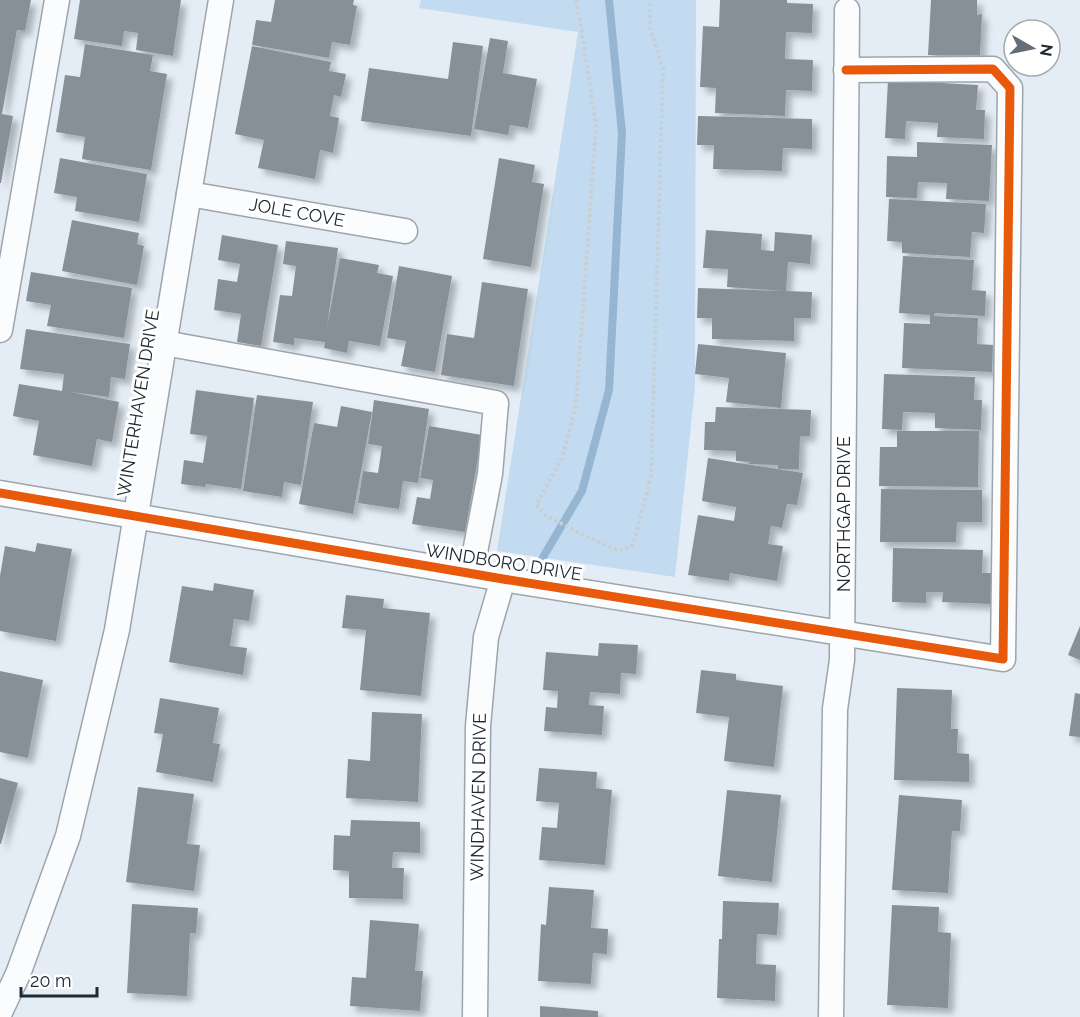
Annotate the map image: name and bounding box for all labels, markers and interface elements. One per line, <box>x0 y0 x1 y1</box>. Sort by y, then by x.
north arrow <box>1002 18 1062 78</box>
text: N <box>1036 43 1057 58</box>
street label: JOLE COVE <box>248 193 346 231</box>
street label: WINTERHAVEN DRIVE <box>113 308 163 498</box>
street label: NORTHGAP DRIVE <box>833 436 854 592</box>
street label: WINDBORO DRIVE <box>424 539 584 585</box>
street label: WINDHAVEN DRIVE <box>466 713 490 881</box>
scale bar <box>21 960 98 998</box>
text: 20 m <box>30 970 72 991</box>

